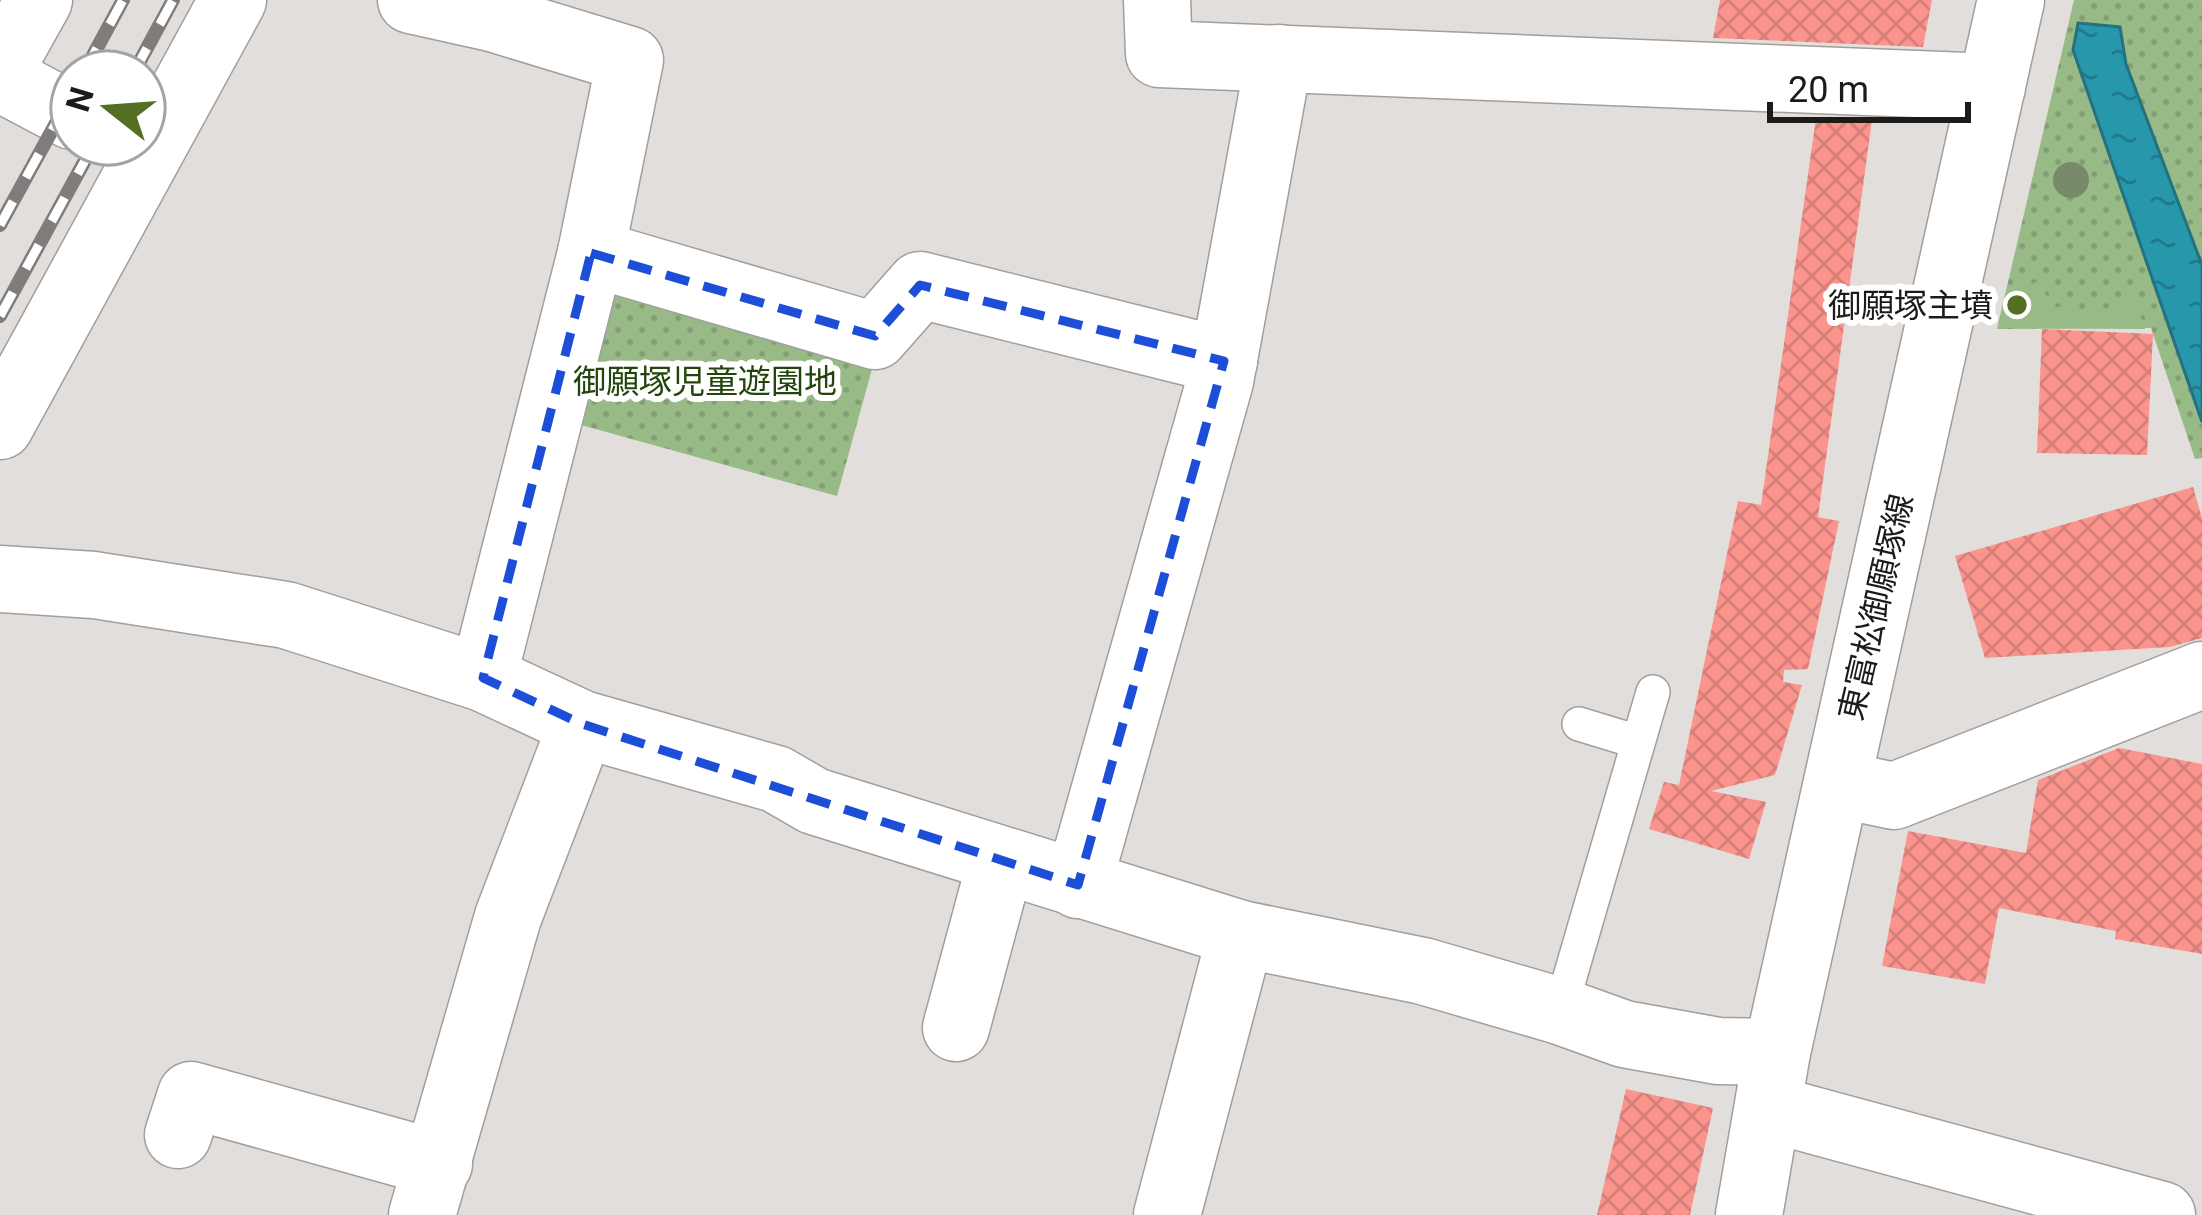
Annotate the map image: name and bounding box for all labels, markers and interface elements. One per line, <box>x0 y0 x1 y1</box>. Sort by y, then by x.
north arrow <box>48 48 168 168</box>
scale bar <box>1770 48 1968 122</box>
text: 20 m <box>1788 69 1869 111</box>
text: N <box>58 83 102 116</box>
place label: 御願塚主墳 <box>1828 286 1993 325</box>
marker: 御願塚主墳 <box>2004 292 2030 318</box>
park label: 御願塚児童遊園地 <box>573 362 837 401</box>
street label: 東富松御願塚線 <box>1831 490 1921 724</box>

